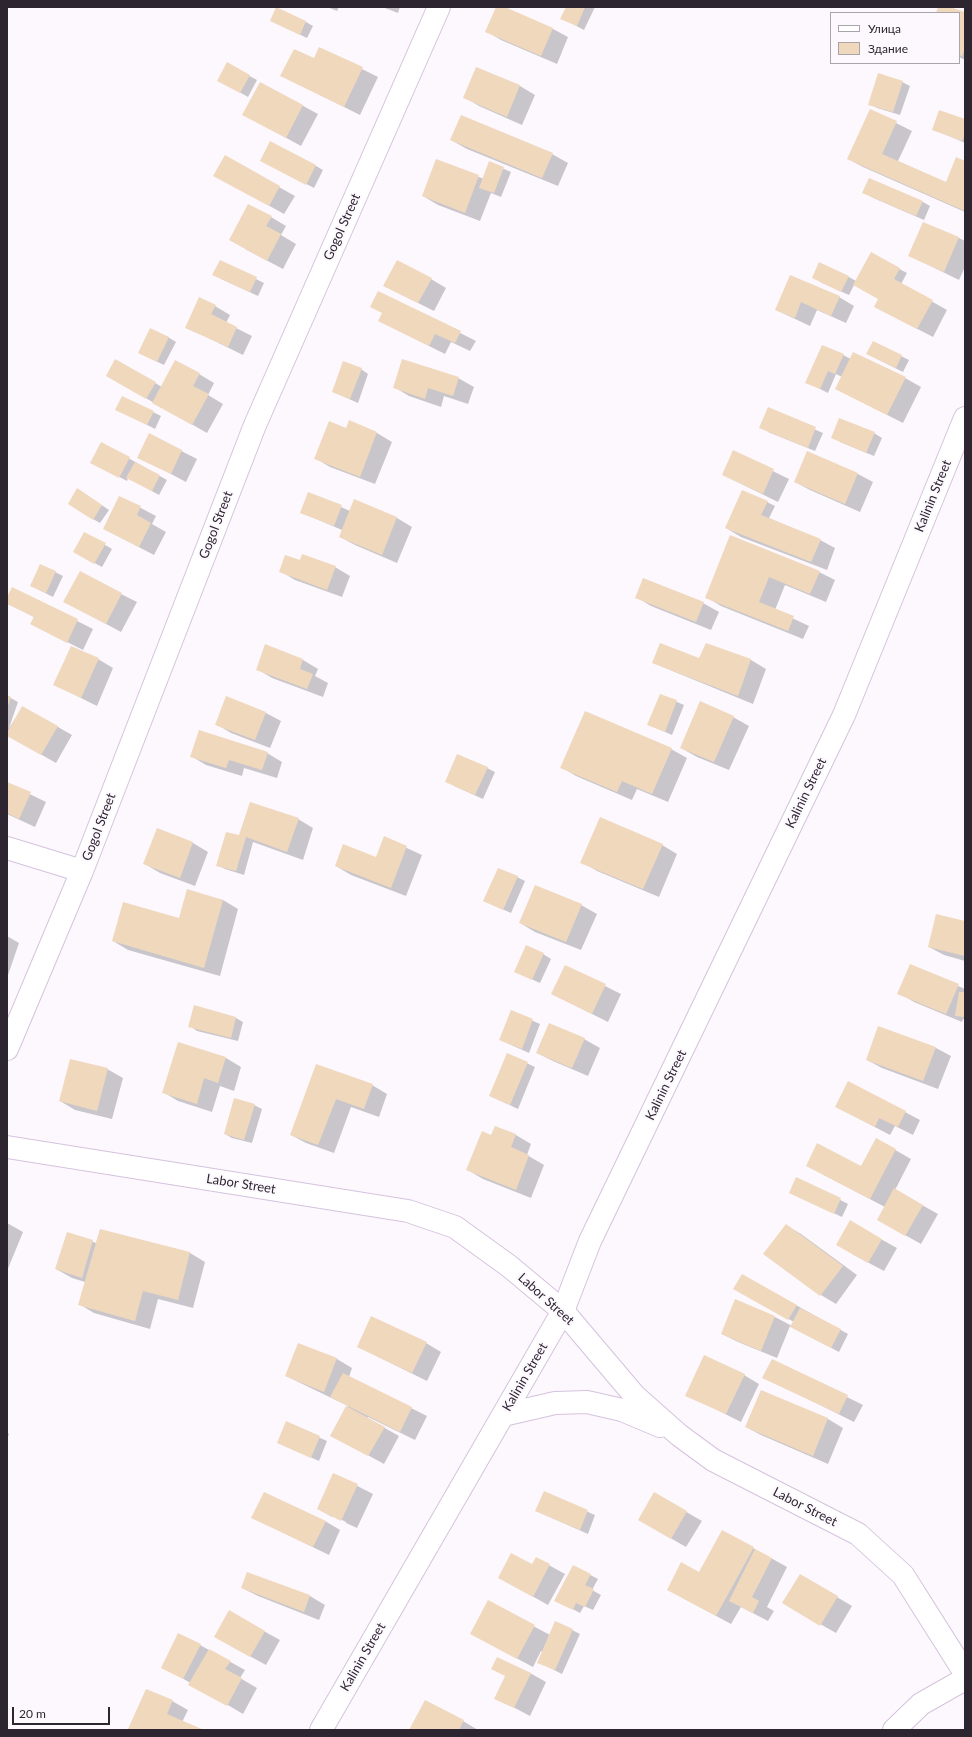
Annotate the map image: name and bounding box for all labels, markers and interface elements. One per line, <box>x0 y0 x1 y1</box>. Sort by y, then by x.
legend <box>830 12 960 64</box>
text: Улица <box>868 21 901 36</box>
text: Здание <box>868 41 908 56</box>
street label: Gogol Street <box>320 191 364 263</box>
street label: Kalinin Street <box>911 458 955 534</box>
street label: Gogol Street <box>196 489 236 561</box>
street label: Kalinin Street <box>782 755 830 831</box>
street label: Gogol Street <box>79 791 119 863</box>
street label: Kalinin Street <box>642 1047 690 1123</box>
street label: Labor Street <box>205 1171 277 1197</box>
street label: Labor Street <box>515 1270 577 1328</box>
street label: Kalinin Street <box>499 1340 551 1414</box>
street label: Labor Street <box>770 1484 840 1530</box>
street label: Kalinin Street <box>337 1620 389 1694</box>
scale bar <box>14 1699 112 1725</box>
text: 20 m <box>19 1706 46 1721</box>

